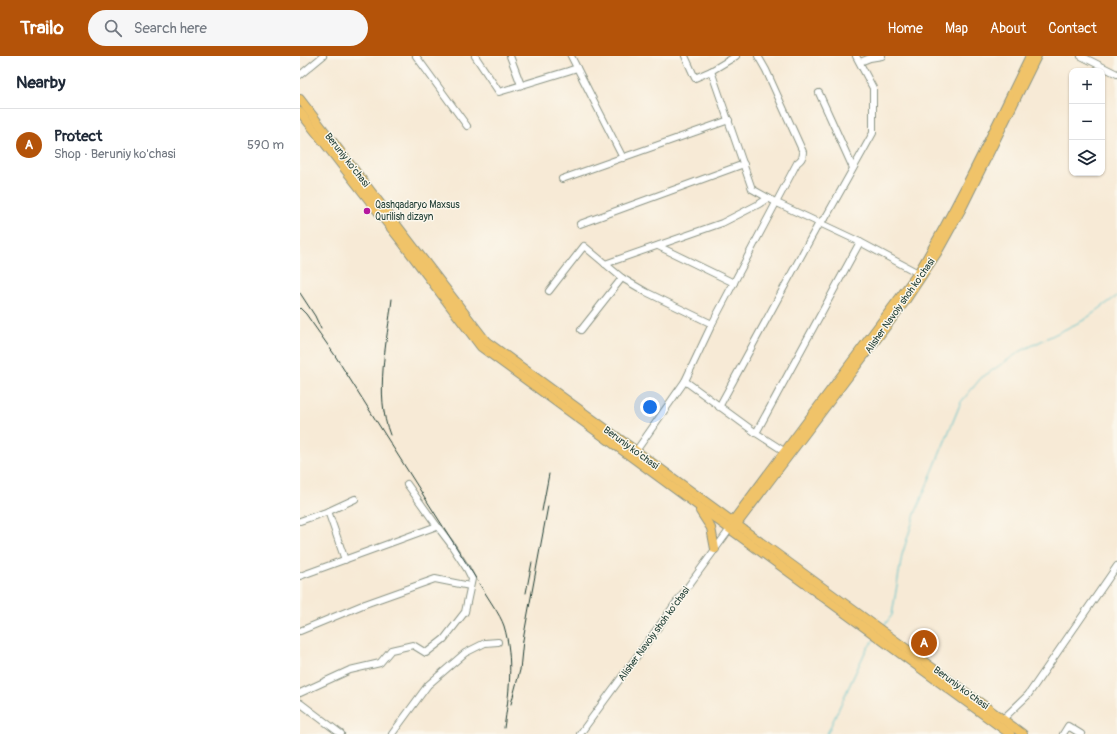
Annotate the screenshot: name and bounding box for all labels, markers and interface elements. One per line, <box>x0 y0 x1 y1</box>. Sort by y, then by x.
search box <box>88 10 368 46</box>
text: Trailo <box>20 16 64 40</box>
icon: search <box>102 17 124 39</box>
text: Search here <box>134 19 207 38</box>
text: Home <box>888 20 923 37</box>
text: Map <box>945 20 968 37</box>
text: About <box>990 20 1026 37</box>
text: Contact <box>1048 20 1097 37</box>
map controls <box>1069 68 1105 176</box>
button: + <box>1069 68 1105 104</box>
text: Nearby <box>16 72 65 93</box>
button: − <box>1069 104 1105 140</box>
text: Protect <box>54 127 102 146</box>
street label: Beruniy ko'chasi <box>322 131 372 190</box>
text: A <box>25 137 33 153</box>
text: 590 m <box>247 137 284 153</box>
button: layers <box>1069 140 1105 176</box>
text: Shop · Beruniy ko'chasi <box>54 146 176 162</box>
place label: Qashqadaryo Maxsus Qurilish dizayn <box>375 199 460 223</box>
marker: Qashqadaryo Maxsus Qurilish dizayn <box>362 206 372 216</box>
street label: Alisher Navoiy shoh ko'chasi <box>863 256 938 356</box>
your location <box>640 397 660 417</box>
street label: Beruniy ko'chasi <box>601 424 661 472</box>
street label: Alisher Navoiy shoh ko'chasi <box>616 584 692 683</box>
pin: A <box>911 628 937 658</box>
street label: Beruniy ko'chasi <box>931 664 991 712</box>

